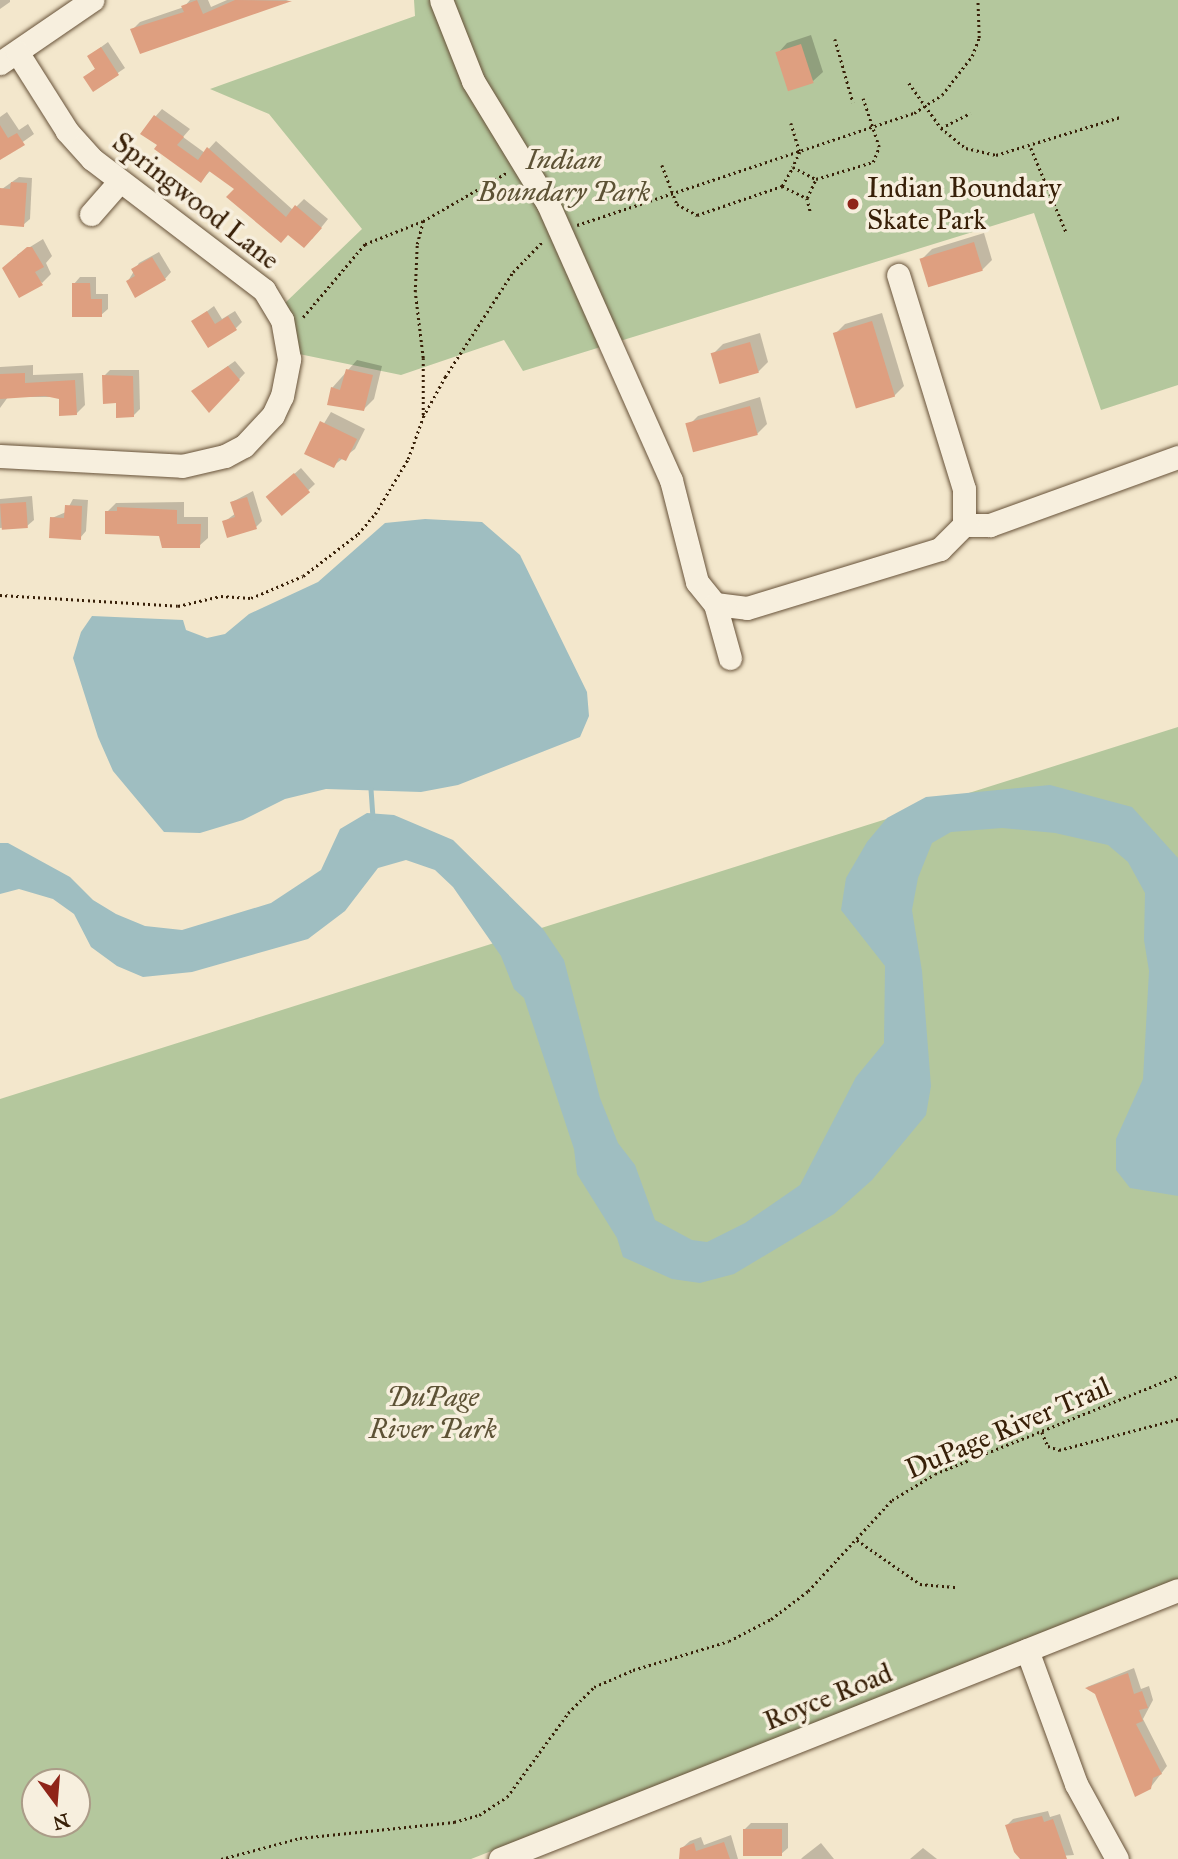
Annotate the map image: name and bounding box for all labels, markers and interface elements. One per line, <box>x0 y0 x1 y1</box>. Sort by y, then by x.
street label: Springwood Lane <box>106 125 286 277</box>
park label: Indian Boundary Park <box>477 143 651 209</box>
place label: Indian Boundary Skate Park <box>867 171 1061 237</box>
marker: Indian Boundary Skate Park <box>845 196 861 212</box>
street label: DuPage River Trail <box>900 1370 1116 1486</box>
park label: DuPage River Park <box>369 1380 497 1446</box>
street label: Royce Road <box>759 1656 897 1738</box>
north arrow <box>21 1768 91 1838</box>
text: N <box>50 1808 72 1835</box>

